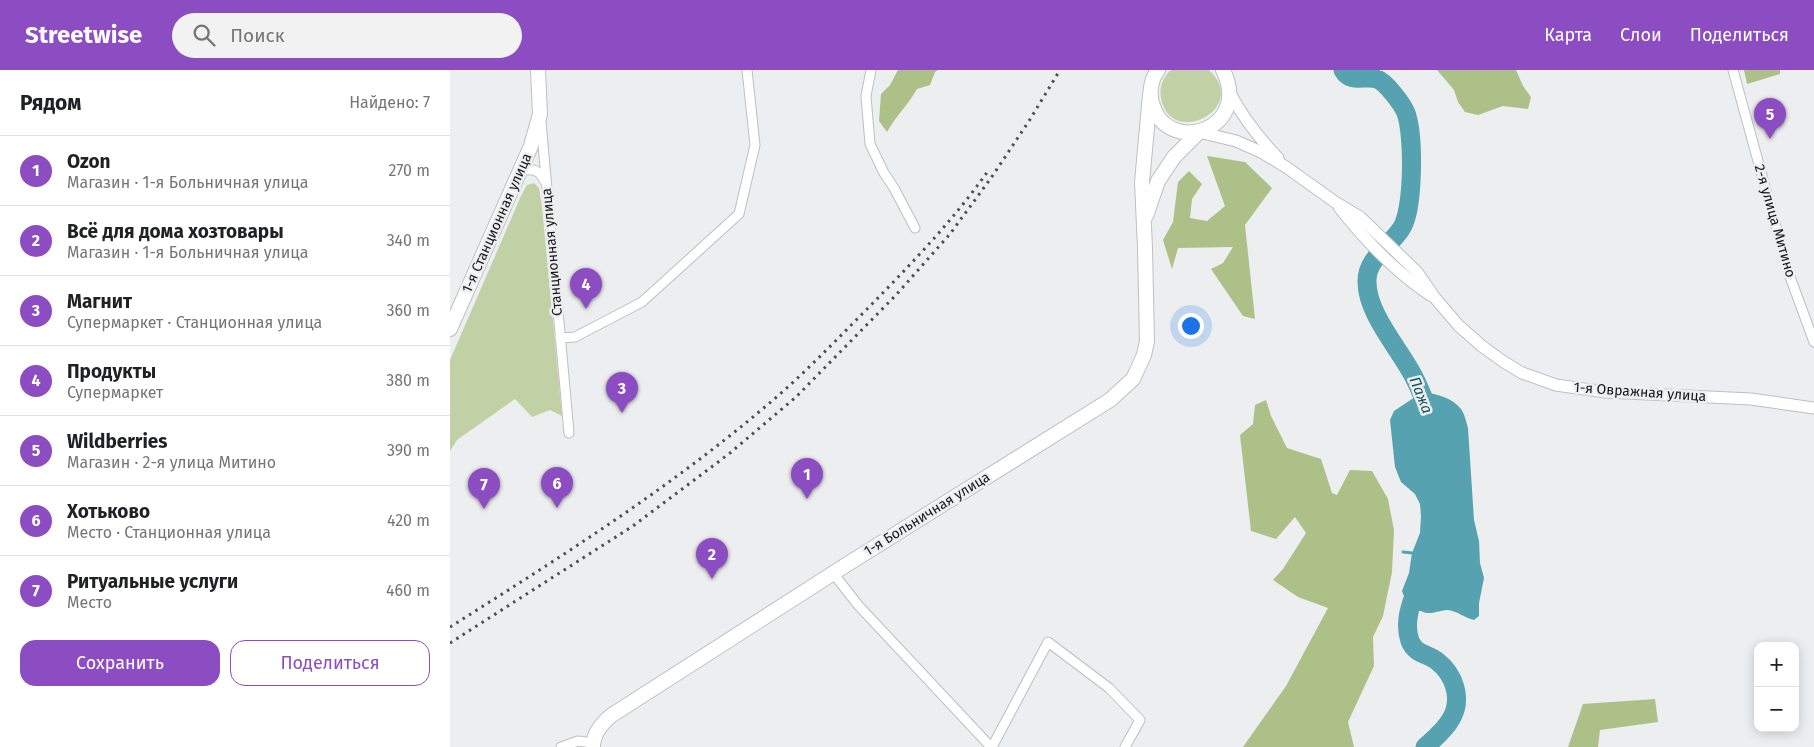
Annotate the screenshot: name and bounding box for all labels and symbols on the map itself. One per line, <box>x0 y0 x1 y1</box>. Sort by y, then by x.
pin: 5 <box>1754 98 1786 139</box>
street label: 1-я Станционная улица <box>458 150 536 296</box>
street label: 2-я улица Митино <box>1751 162 1799 280</box>
street label: Станционная улица <box>538 187 566 317</box>
pin: 4 <box>570 268 602 309</box>
your location <box>1178 313 1204 339</box>
pin: 3 <box>606 372 638 413</box>
water label: Пажа <box>1405 374 1437 416</box>
street label: 1-я Овражная улица <box>1573 379 1707 405</box>
pin: 1 <box>791 458 823 499</box>
pin: 6 <box>541 467 573 508</box>
pin: 7 <box>468 468 500 509</box>
street label: 1-я Больничная улица <box>861 468 993 560</box>
pin: 2 <box>696 538 728 579</box>

